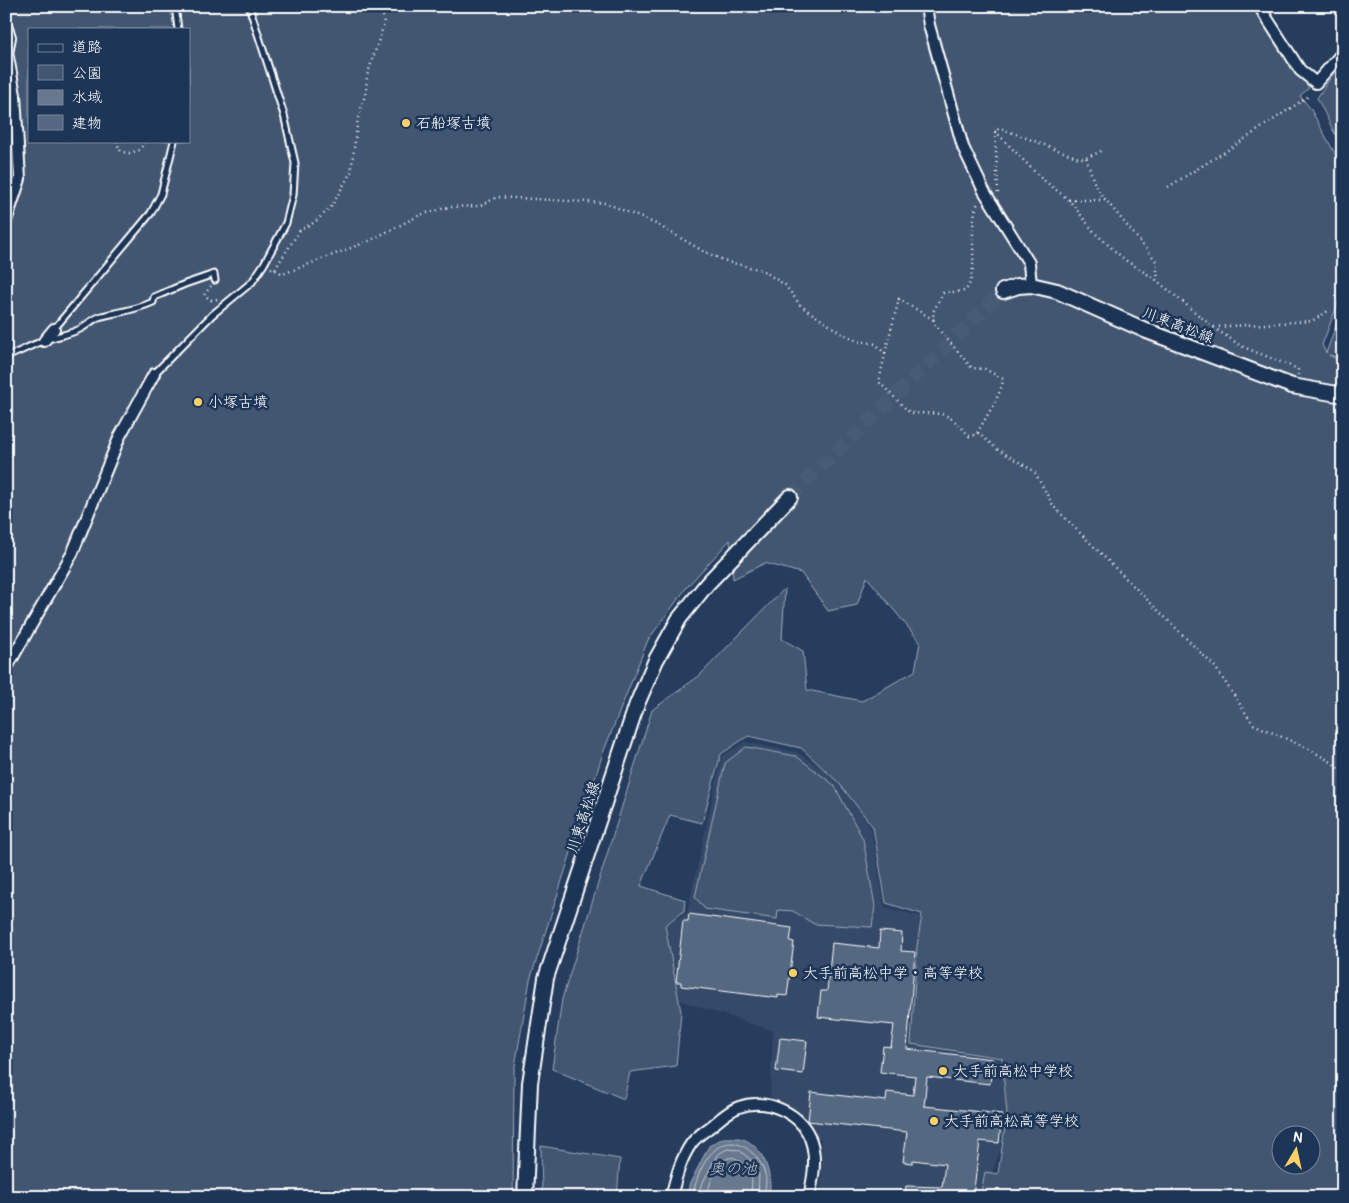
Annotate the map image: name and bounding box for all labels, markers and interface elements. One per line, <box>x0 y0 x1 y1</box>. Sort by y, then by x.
legend <box>28 28 190 142</box>
text: 道路 <box>72 38 102 57</box>
text: 公園 <box>72 64 102 83</box>
text: 水域 <box>72 88 102 107</box>
text: 建物 <box>72 114 102 133</box>
place label: 石船塚古墳 <box>416 114 491 133</box>
marker: 石船塚古墳 <box>400 117 412 129</box>
street label: 川東高松線 <box>1139 303 1216 348</box>
place label: 小塚古墳 <box>208 393 268 412</box>
marker: 小塚古墳 <box>192 396 204 408</box>
street label: 川東高松線 <box>563 779 604 856</box>
place label: 大手前高松中学・高等学校 <box>803 964 983 983</box>
marker: 大手前高松中学・高等学校 <box>787 967 799 979</box>
place label: 大手前高松中学校 <box>953 1062 1073 1081</box>
marker: 大手前高松中学校 <box>937 1065 949 1077</box>
place label: 大手前高松高等学校 <box>944 1112 1079 1131</box>
marker: 大手前高松高等学校 <box>928 1115 940 1127</box>
north arrow <box>1272 1126 1322 1176</box>
text: N <box>1292 1129 1304 1147</box>
water label: 奥の池 <box>709 1159 758 1179</box>

